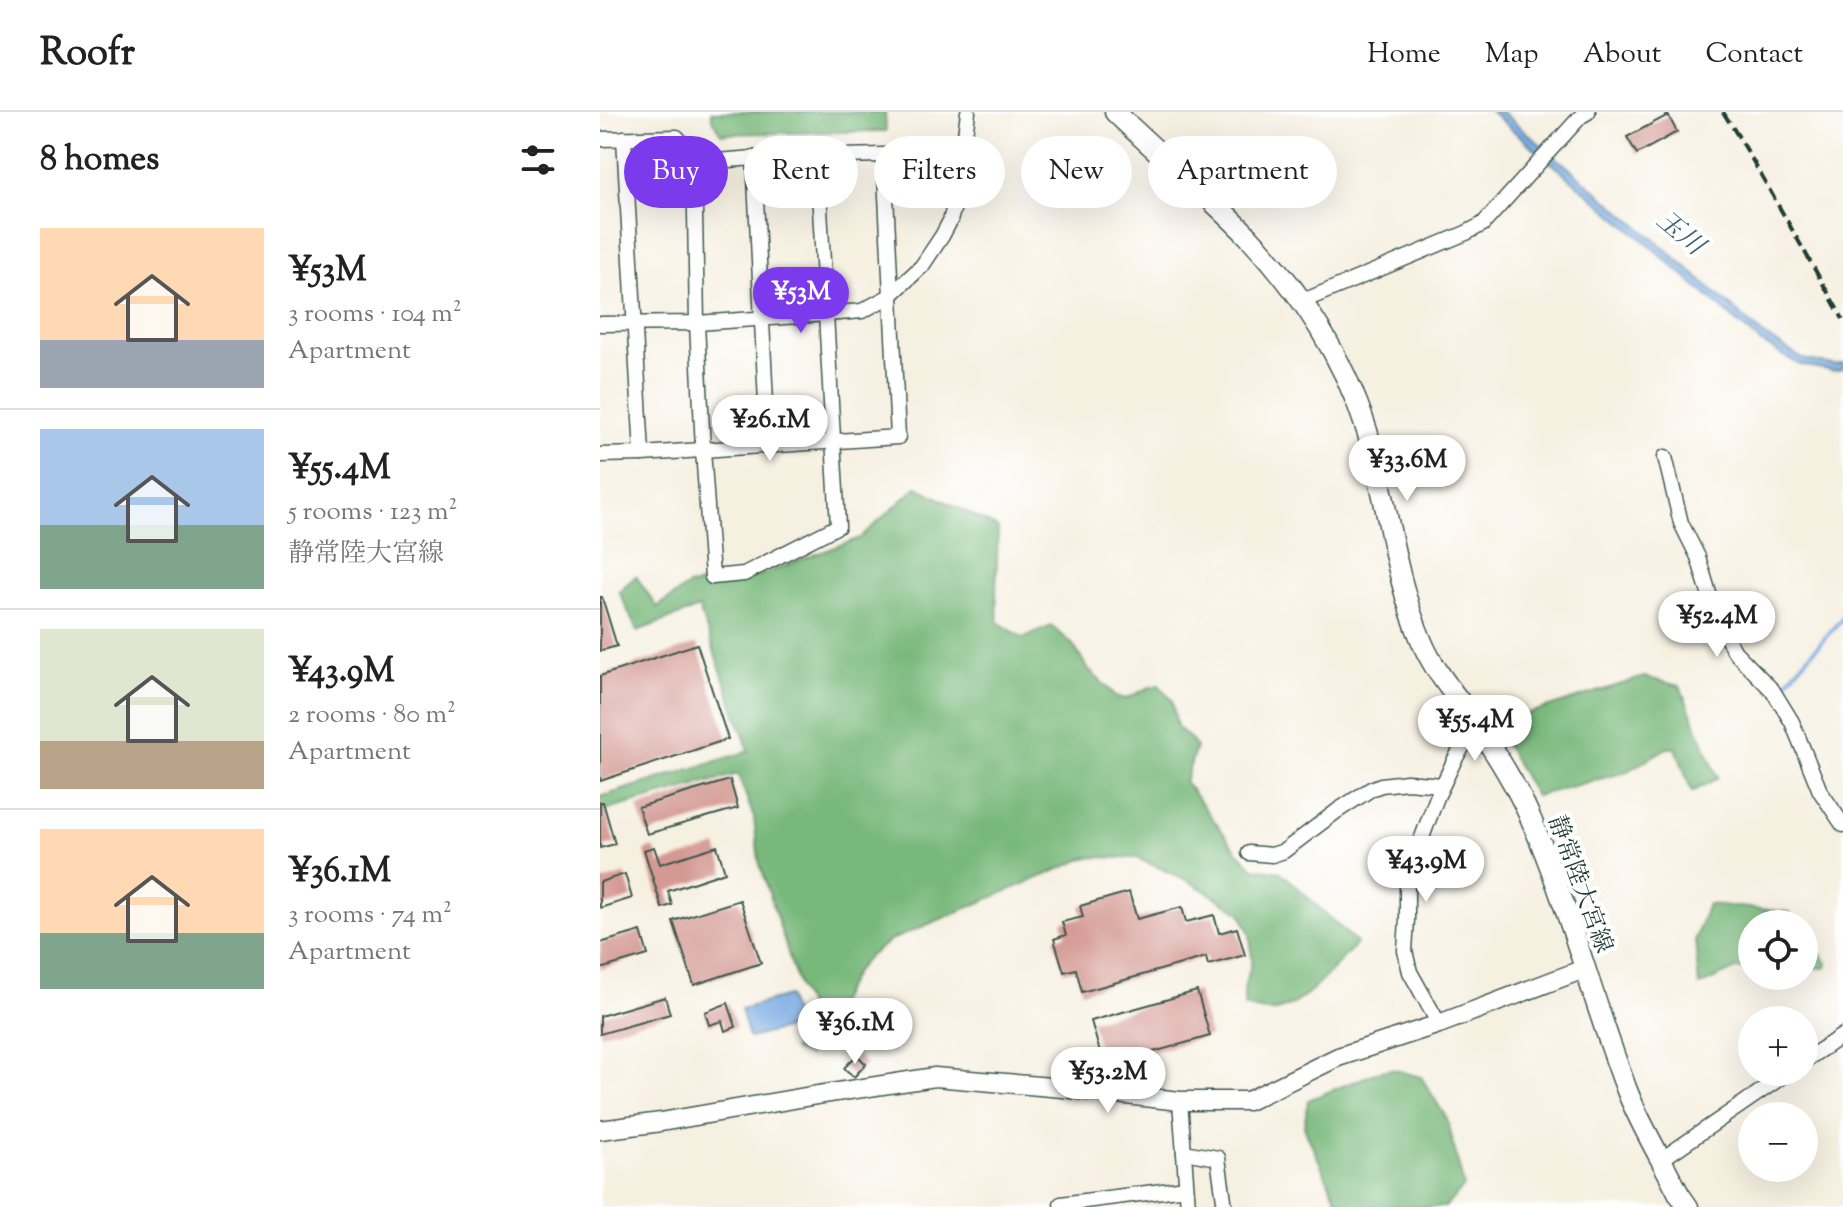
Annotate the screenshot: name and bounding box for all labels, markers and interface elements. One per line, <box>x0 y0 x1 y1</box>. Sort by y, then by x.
text: Roofr <box>40 28 135 82</box>
text: Home <box>1367 35 1441 75</box>
text: Map <box>1485 35 1539 75</box>
text: About <box>1583 35 1661 75</box>
text: Contact <box>1705 35 1803 75</box>
text: 8 homes <box>40 136 159 185</box>
chip: Buy <box>624 136 728 208</box>
chip: Rent <box>744 136 858 208</box>
chip: Filters <box>874 136 1005 208</box>
chip: New <box>1021 136 1132 208</box>
chip: Apartment <box>1148 136 1337 208</box>
icon: filters <box>516 138 560 182</box>
water label: 玉川 <box>1648 203 1713 267</box>
text: ¥53M <box>288 247 367 296</box>
icon: home <box>104 260 200 356</box>
pin: ¥53M <box>754 267 848 335</box>
text: ¥53M <box>771 274 831 311</box>
text: 3 rooms · 104 m² <box>288 296 462 333</box>
text: Apartment <box>288 333 411 370</box>
pin: ¥26.1M <box>705 395 835 463</box>
text: ¥26.1M <box>730 402 810 439</box>
pin: ¥33.6M <box>1342 435 1472 503</box>
text: ¥33.6M <box>1367 442 1447 479</box>
text: ¥55.4M <box>288 445 390 494</box>
icon: home <box>104 461 200 557</box>
text: 5 rooms · 123 m² <box>288 494 457 531</box>
text: 静常陸大宮線 <box>288 536 444 573</box>
pin: ¥52.4M <box>1652 591 1782 659</box>
text: ¥52.4M <box>1676 598 1758 635</box>
text: ¥43.9M <box>288 648 394 697</box>
icon: home <box>104 661 200 757</box>
pin: ¥55.4M <box>1410 695 1540 763</box>
text: 2 rooms · 80 m² <box>288 697 456 734</box>
text: ¥55.4M <box>1436 702 1514 739</box>
text: Apartment <box>288 734 411 771</box>
street label: 静常陸大宮線 <box>1539 811 1620 958</box>
pin: ¥43.9M <box>1361 836 1491 904</box>
text: ¥43.9M <box>1385 843 1467 880</box>
text: ¥36.1M <box>288 848 391 897</box>
icon: home <box>104 861 200 957</box>
text: 3 rooms · 74 m² <box>288 897 452 934</box>
map controls <box>1738 910 1818 1182</box>
button: locate <box>1738 910 1818 990</box>
text: Apartment <box>288 934 411 971</box>
pin: ¥36.1M <box>790 998 920 1066</box>
text: ¥36.1M <box>816 1005 894 1042</box>
button: + <box>1738 1006 1818 1086</box>
pin: ¥53.2M <box>1043 1047 1173 1115</box>
text: ¥53.2M <box>1069 1054 1147 1091</box>
button: − <box>1738 1102 1818 1182</box>

